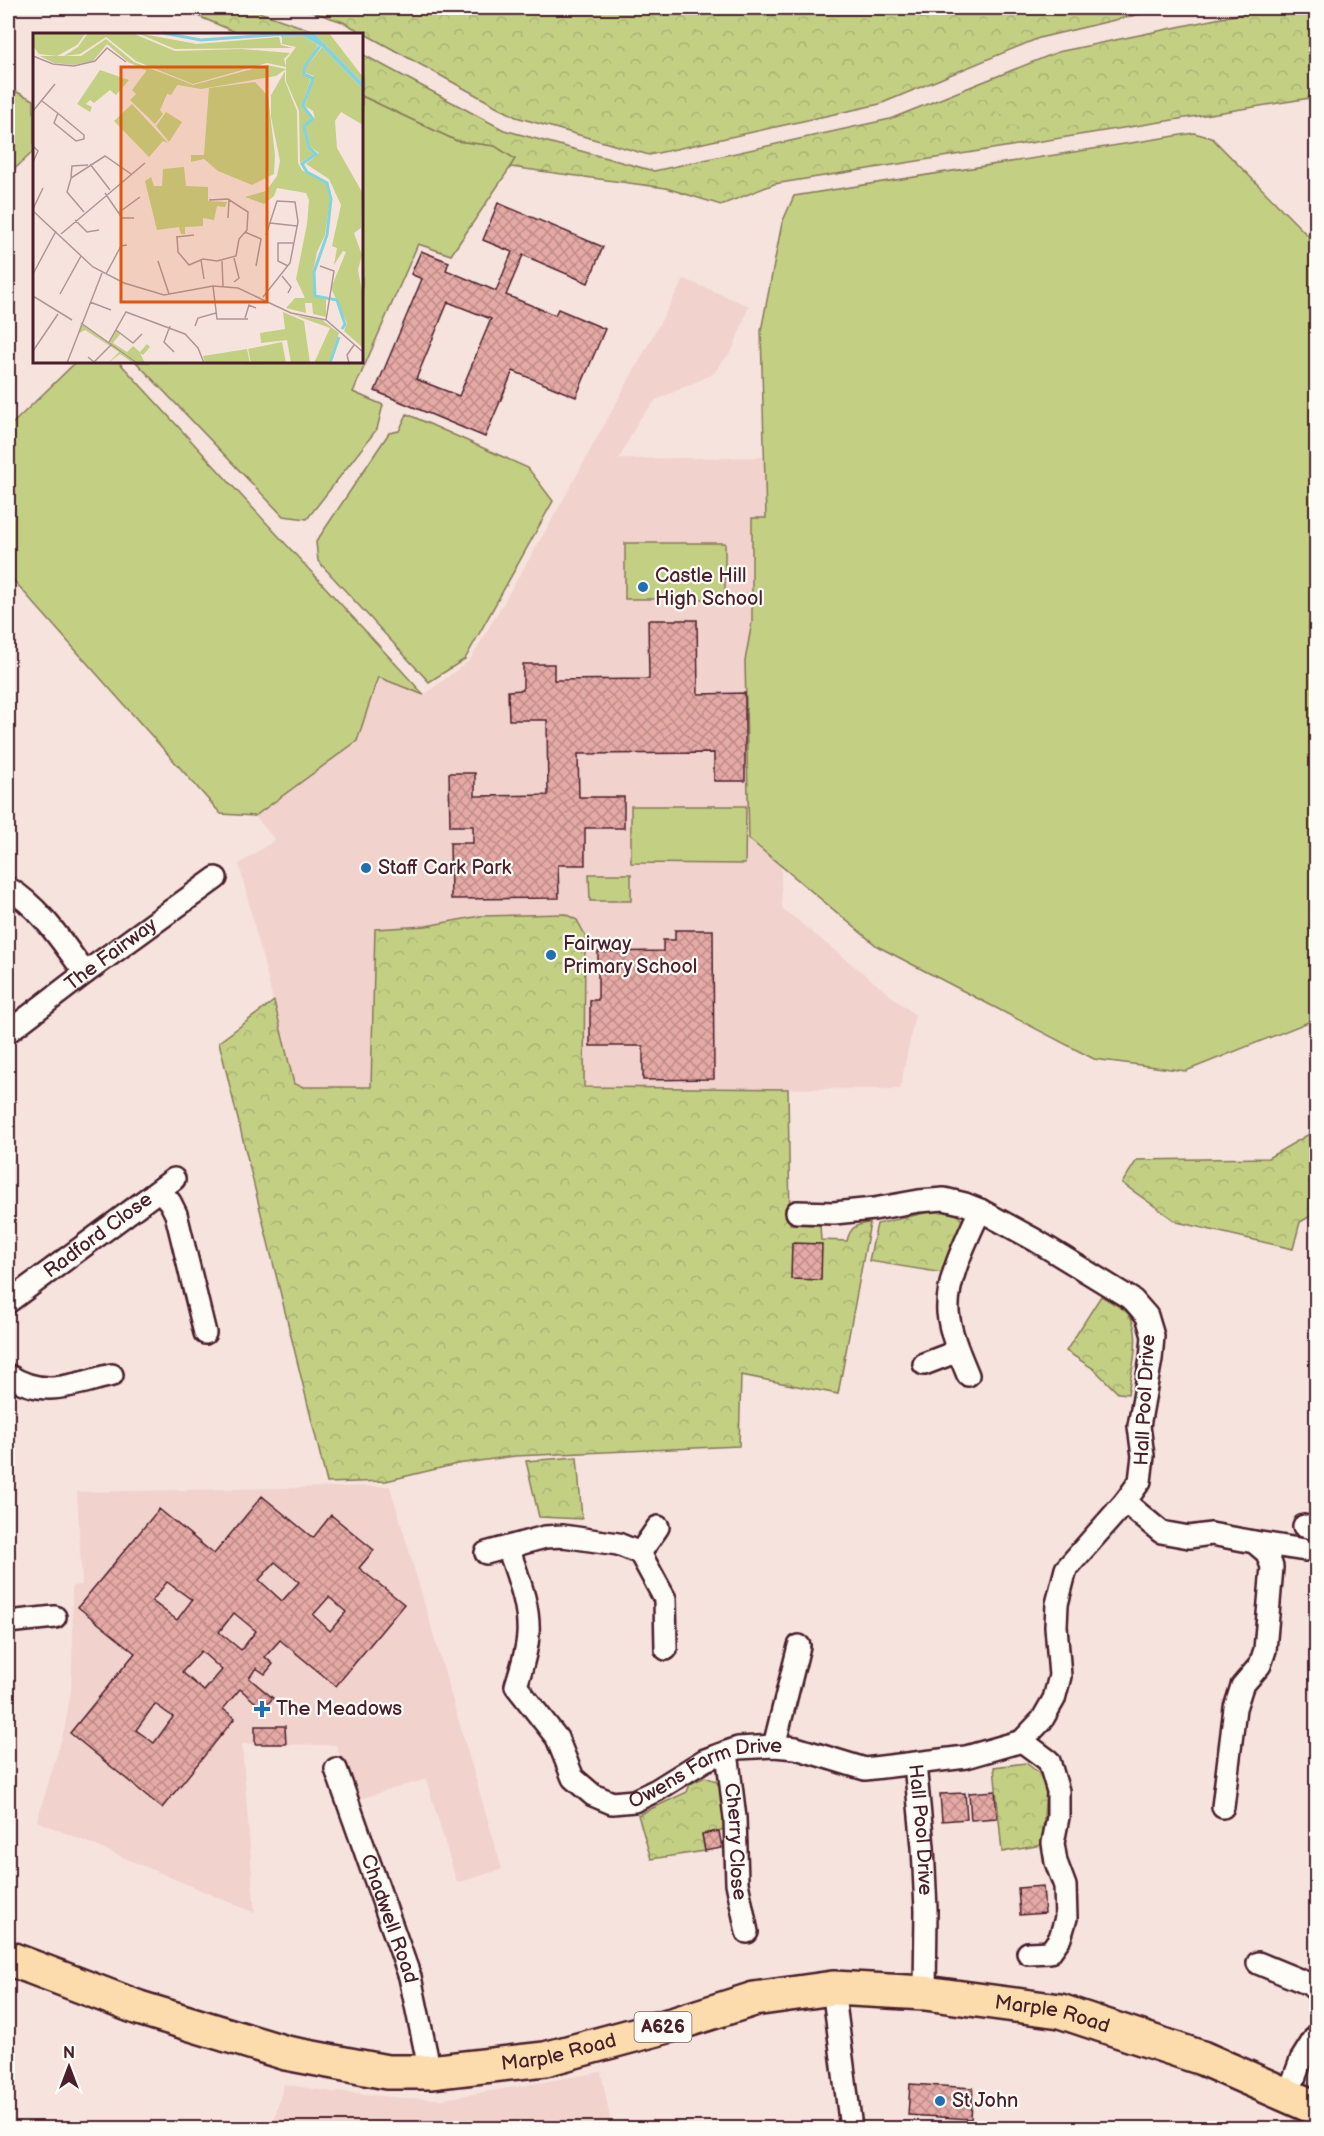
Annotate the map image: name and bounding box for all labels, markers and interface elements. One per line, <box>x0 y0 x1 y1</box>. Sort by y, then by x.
inset map <box>33 33 363 363</box>
place label: Castle Hill High School <box>655 564 763 611</box>
marker: Castle Hill High School <box>636 580 650 594</box>
place label: Staff Cark Park <box>378 856 511 880</box>
marker: Staff Cark Park <box>359 861 373 875</box>
street label: The Fairway <box>60 913 162 996</box>
place label: Fairway Primary School <box>563 932 697 979</box>
marker: Fairway Primary School <box>544 948 558 962</box>
street label: Radford Close <box>39 1187 157 1283</box>
street label: Hall Pool Drive <box>1130 1334 1160 1466</box>
place label: The Meadows <box>276 1697 402 1721</box>
marker: The Meadows <box>253 1700 271 1718</box>
street label: Owens Farm Drive <box>625 1734 783 1814</box>
street label: Hall Pool Drive <box>903 1763 937 1896</box>
street label: Cherry Close <box>719 1782 752 1902</box>
street label: Chadwell Road <box>355 1851 423 1985</box>
street label: Marple Road <box>993 1990 1113 2039</box>
road number: A626 <box>634 2012 692 2042</box>
street label: Marple Road <box>500 2028 619 2076</box>
north arrow <box>39 2037 99 2097</box>
text: N <box>63 2044 75 2063</box>
place label: St John <box>952 2089 1018 2113</box>
marker: St John <box>933 2094 947 2108</box>

